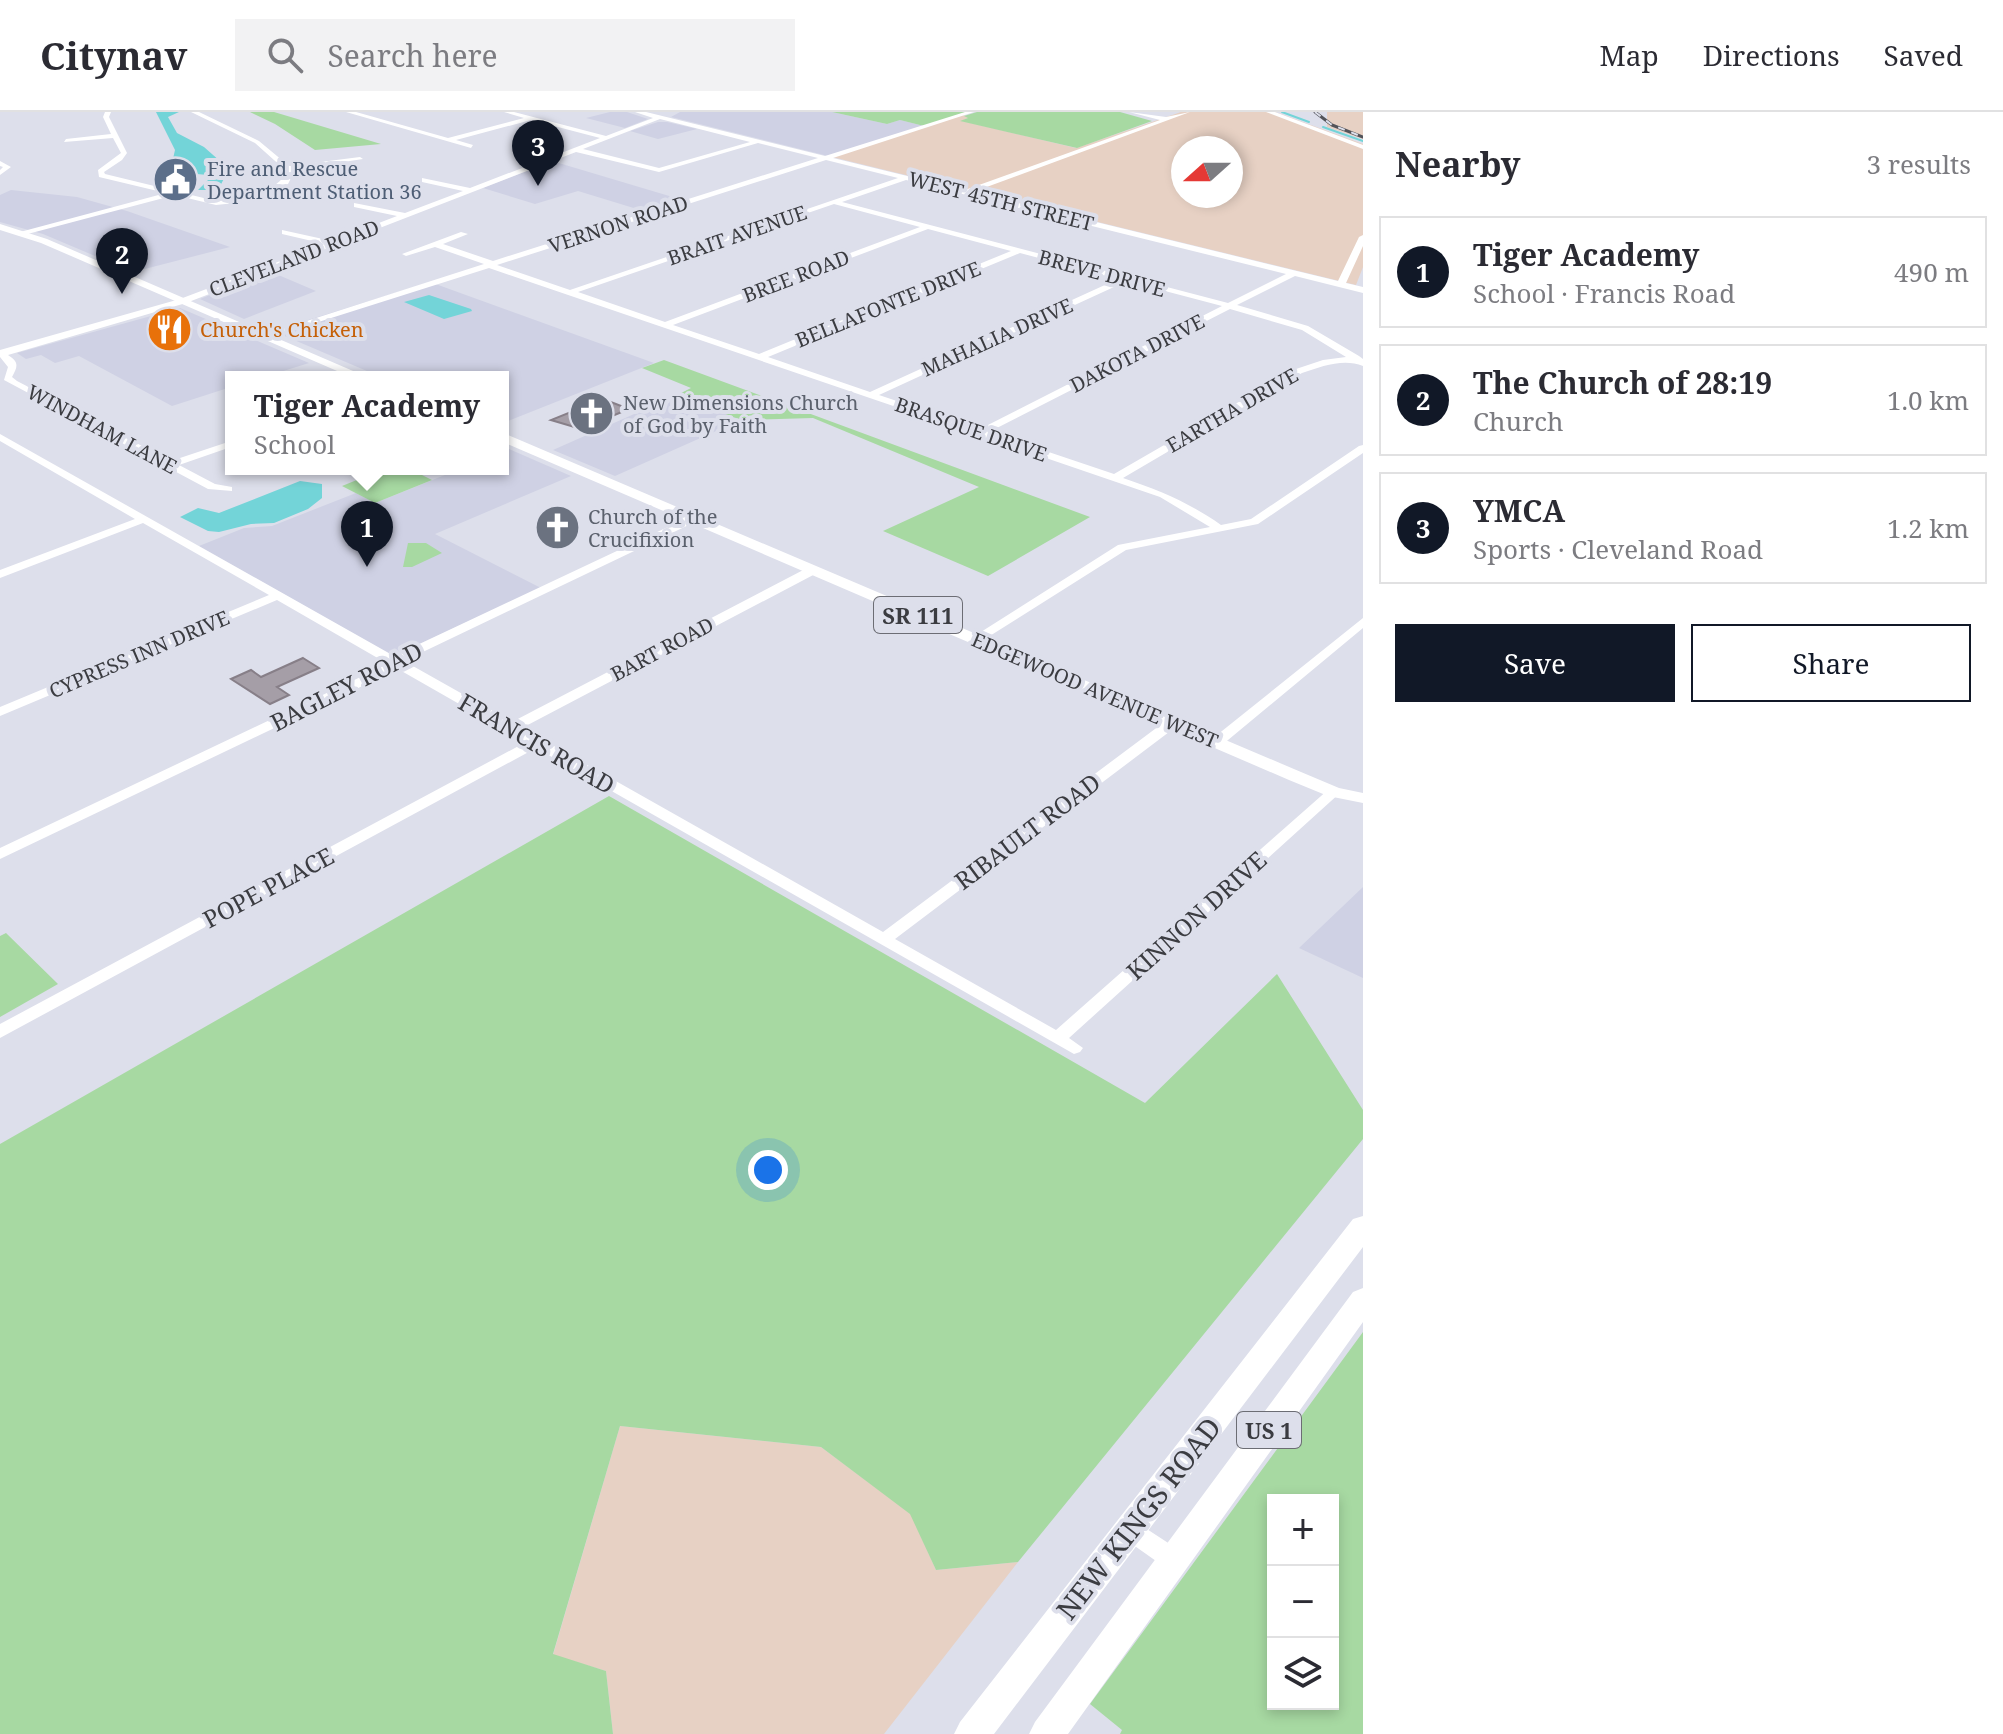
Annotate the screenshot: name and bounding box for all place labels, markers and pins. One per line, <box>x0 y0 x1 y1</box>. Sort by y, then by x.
pin: 3 <box>512 120 564 186</box>
place label: Fire and Rescue Department Station 36 <box>207 155 422 205</box>
public building icon: Fire and Rescue Department Station 36 <box>152 156 200 204</box>
pin: 2 <box>96 228 148 294</box>
restaurant icon: Church's Chicken <box>145 305 193 353</box>
place label: Church's Chicken <box>200 316 364 343</box>
place label: New Dimensions Church of God by Faith <box>623 389 859 439</box>
church icon: New Dimensions Church of God by Faith <box>568 390 616 438</box>
pin: 1 <box>341 501 393 567</box>
place label: Church of the Crucifixion <box>588 503 717 553</box>
church icon: Church of the Crucifixion <box>533 504 581 552</box>

